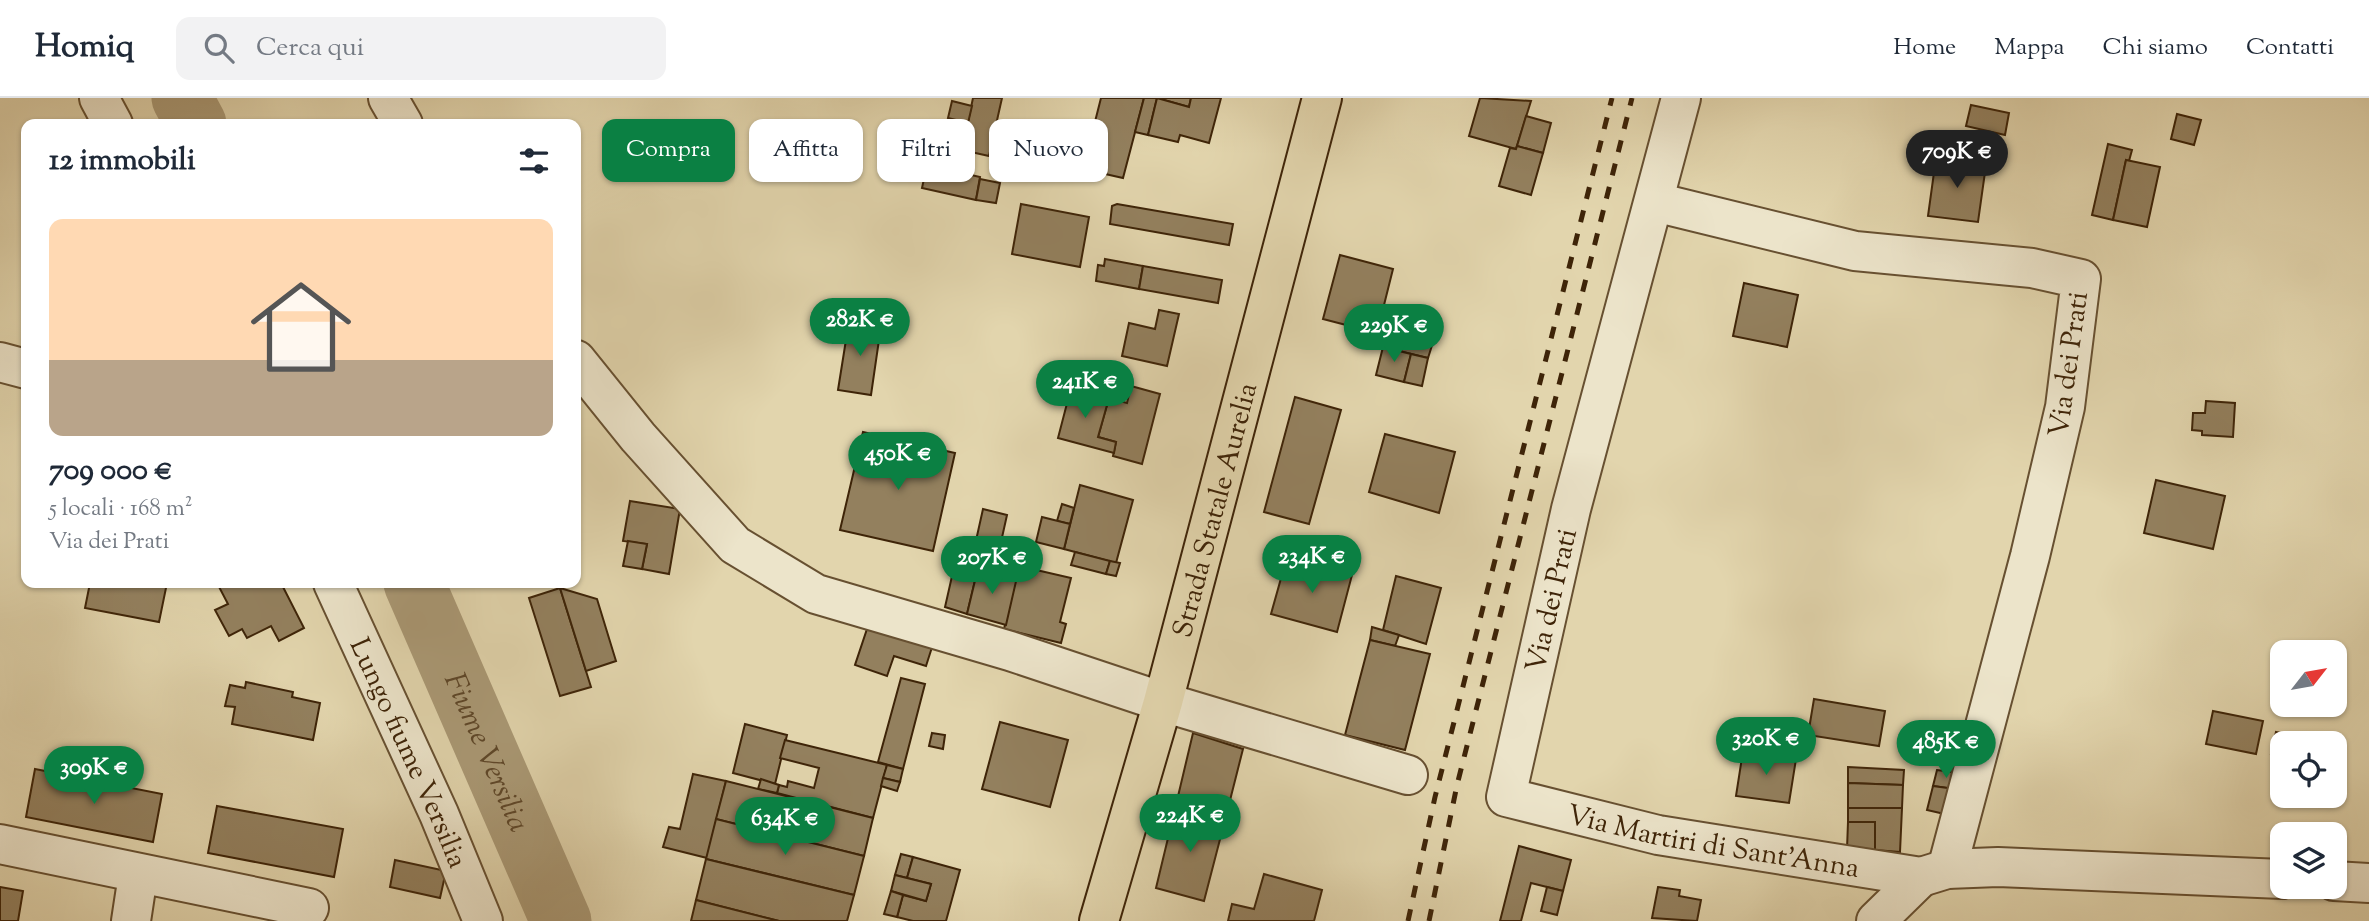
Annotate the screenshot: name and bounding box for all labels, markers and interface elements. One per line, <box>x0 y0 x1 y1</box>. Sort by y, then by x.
search box <box>176 17 666 80</box>
text: Homiq <box>35 24 134 72</box>
icon: search <box>200 29 238 67</box>
text: Cerca qui <box>256 30 364 67</box>
text: Home <box>1893 31 1956 65</box>
text: Mappa <box>1994 31 2065 65</box>
text: Chi siamo <box>2103 31 2208 65</box>
text: Contatti <box>2246 31 2334 65</box>
chip: Compra <box>602 119 735 182</box>
chip: Affitta <box>749 119 863 182</box>
chip: Filtri <box>877 119 975 182</box>
chip: Nuovo <box>989 119 1108 182</box>
pin: 709K € <box>1900 130 2014 190</box>
text: 709K € <box>1922 136 1992 169</box>
text: 12 immobili <box>49 140 195 183</box>
icon: filters <box>515 142 553 180</box>
icon: home <box>238 264 364 390</box>
street label: Via dei Prati <box>2040 289 2100 440</box>
pin: 282K € <box>803 299 917 358</box>
text: 282K € <box>826 304 894 337</box>
pin: 229K € <box>1337 304 1451 364</box>
text: 229K € <box>1360 310 1428 343</box>
pin: 241K € <box>1028 360 1142 420</box>
text: 241K € <box>1052 366 1118 399</box>
street label: Strada Statale Aurelia <box>1164 379 1269 642</box>
pin: 450K € <box>841 432 955 492</box>
text: 450K € <box>864 438 932 471</box>
text: 709 000 € <box>49 450 173 493</box>
text: 5 locali · 168 m² <box>49 493 193 526</box>
street label: Via dei Prati <box>1517 525 1589 676</box>
text: Via dei Prati <box>49 526 169 559</box>
pin: 207K € <box>935 536 1049 596</box>
pin: 234K € <box>1255 536 1369 595</box>
text: 234K € <box>1278 541 1346 574</box>
text: 207K € <box>957 542 1027 575</box>
street label: Lungo fiume Versilia <box>338 632 476 875</box>
north arrow <box>2270 640 2347 718</box>
map controls <box>2270 640 2347 899</box>
water label: Fiume Versilia <box>431 666 539 839</box>
pin: 320K € <box>1709 718 1823 777</box>
pin: 485K € <box>1889 720 2003 780</box>
text: 320K € <box>1732 723 1800 756</box>
text: 485K € <box>1913 726 1979 759</box>
button: locate <box>2270 731 2347 808</box>
pin: 309K € <box>37 746 151 806</box>
text: 309K € <box>60 752 128 785</box>
pin: 224K € <box>1133 794 1247 854</box>
street label: Via Martiri di Sant'Anna <box>1562 796 1862 890</box>
pin: 634K € <box>728 798 842 857</box>
text: 224K € <box>1156 800 1224 833</box>
text: 634K € <box>751 803 819 836</box>
button: layers <box>2270 822 2347 899</box>

